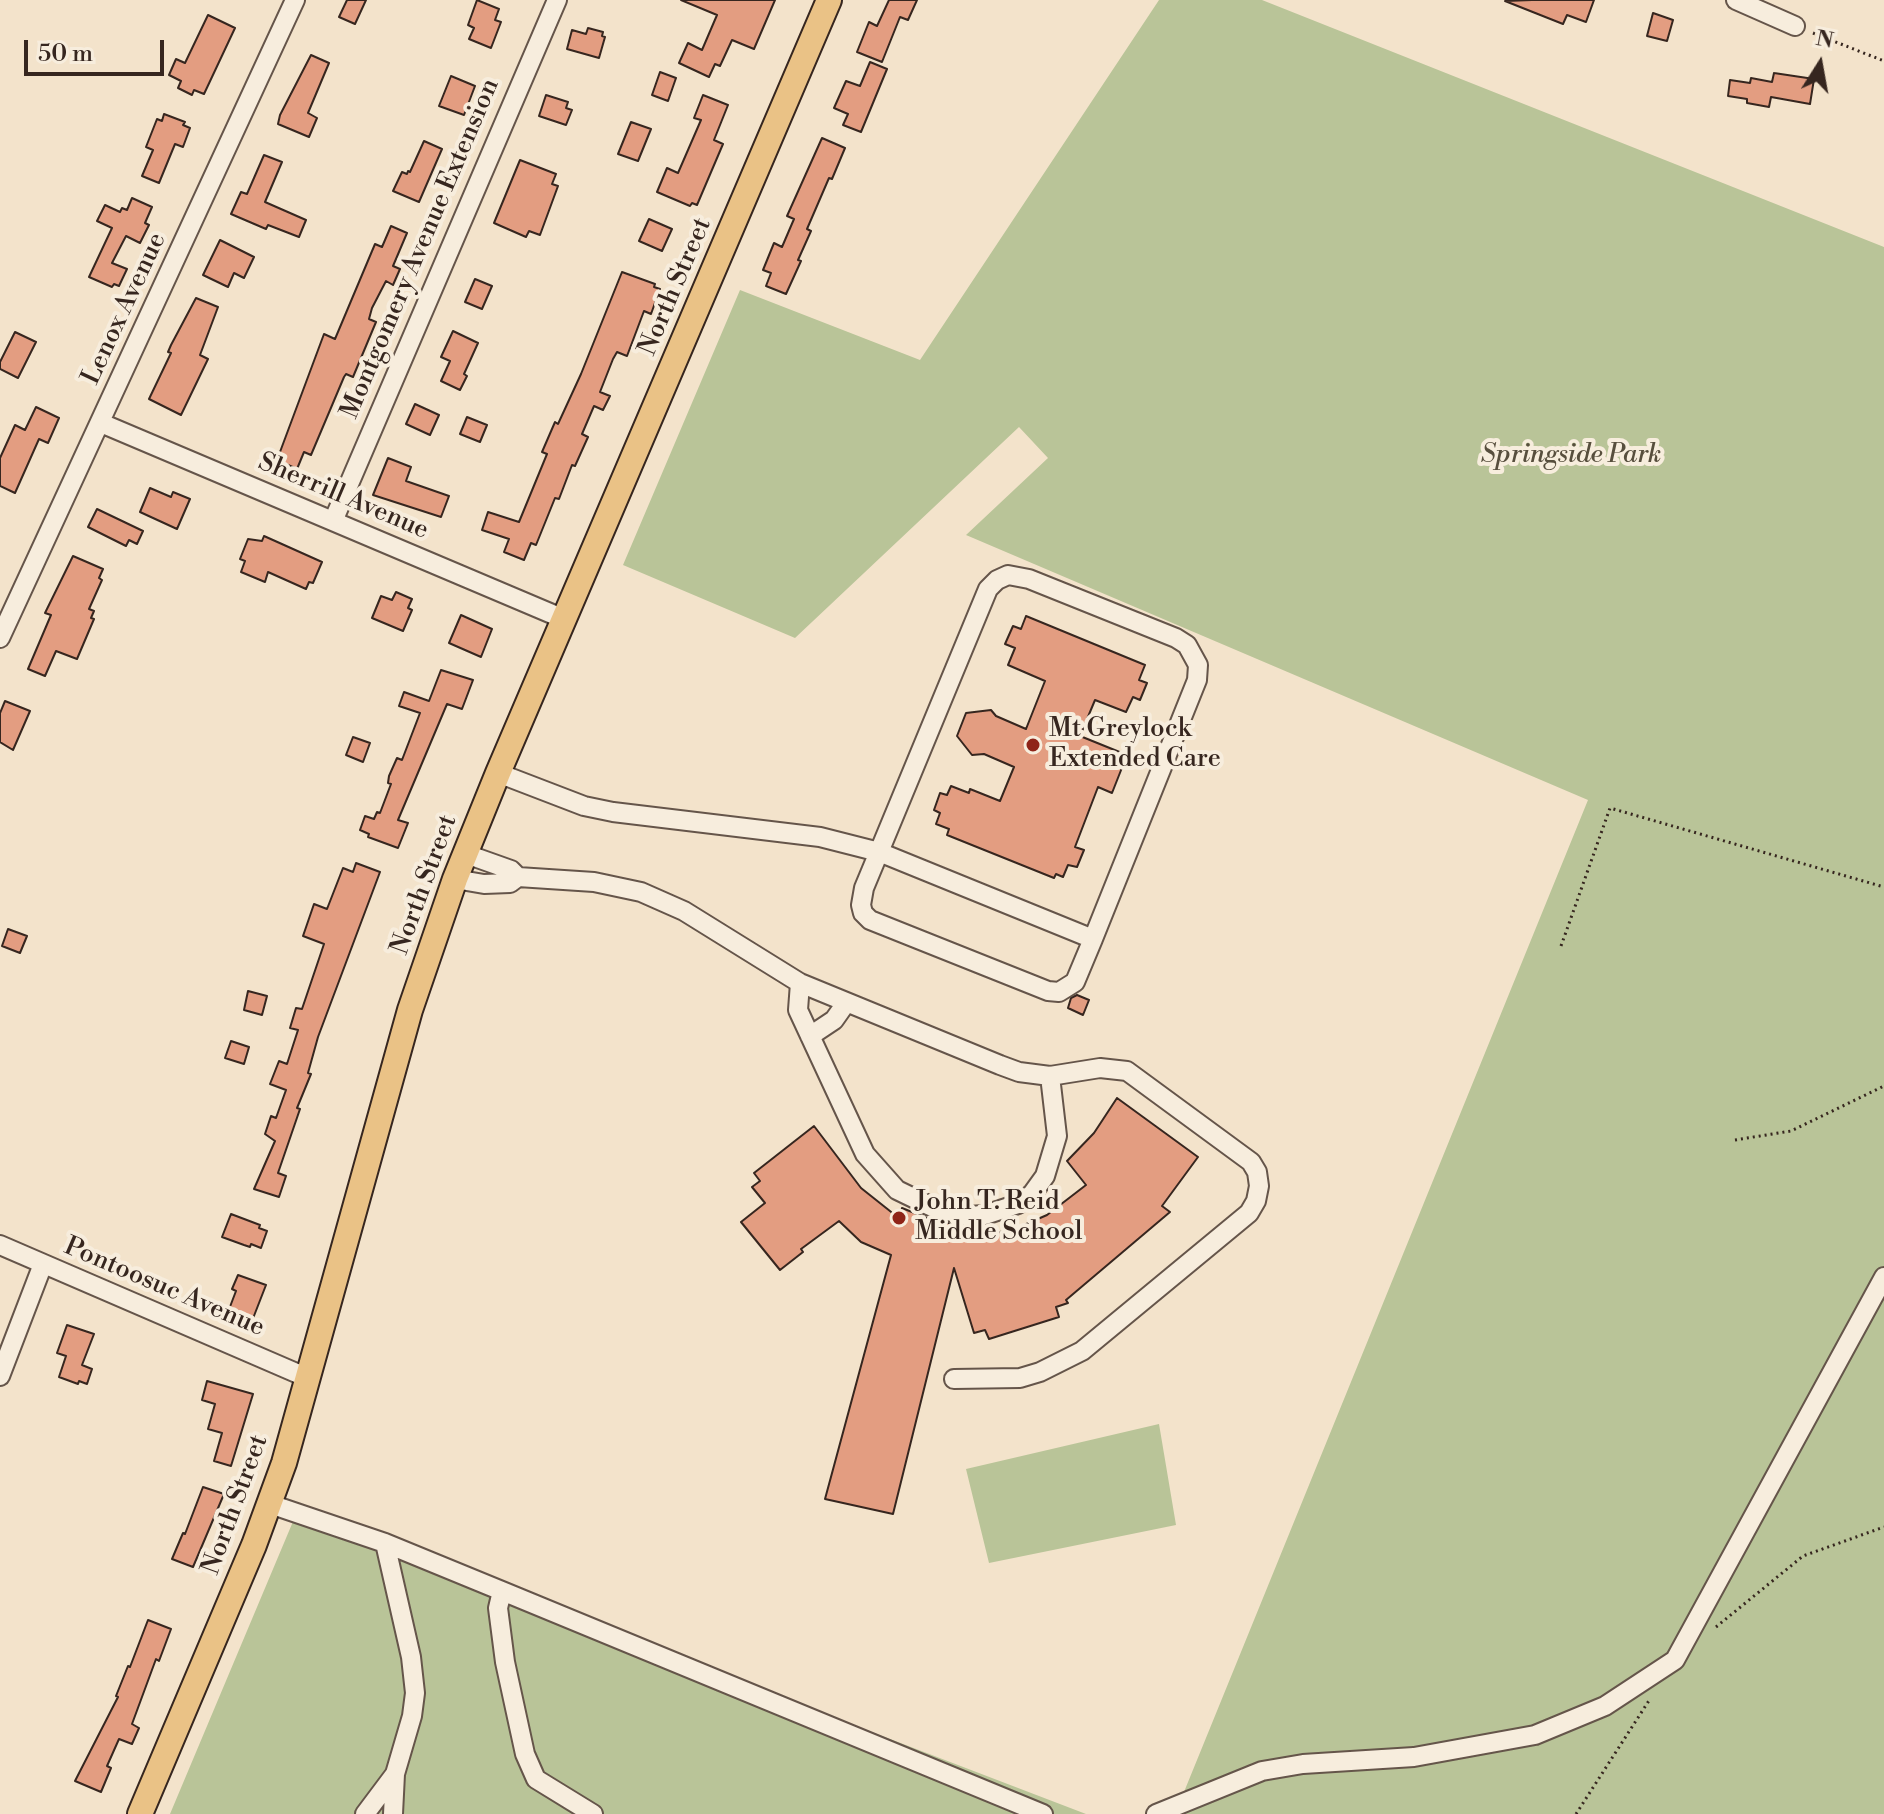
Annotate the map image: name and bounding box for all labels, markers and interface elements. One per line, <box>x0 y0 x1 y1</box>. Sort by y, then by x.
scale bar <box>28 24 168 74</box>
north arrow <box>1780 24 1860 104</box>
text: N <box>1814 25 1836 55</box>
text: 50 m <box>38 39 93 69</box>
street label: Montgomery Avenue Extension <box>335 74 507 424</box>
street label: North Street <box>633 213 719 361</box>
street label: Lenox Avenue <box>76 228 174 390</box>
park label: Springside Park <box>1481 440 1661 472</box>
street label: Sherrill Avenue <box>253 447 433 547</box>
place label: Mt Greylock Extended Care <box>1049 714 1221 776</box>
marker: Mt Greylock Extended Care <box>1024 736 1042 754</box>
street label: North Street <box>385 811 465 959</box>
place label: John T. Reid Middle School <box>915 1187 1083 1248</box>
marker: John T. Reid Middle School <box>890 1209 908 1227</box>
street label: Pontoosuc Avenue <box>59 1232 269 1344</box>
street label: North Street <box>196 1431 276 1579</box>

